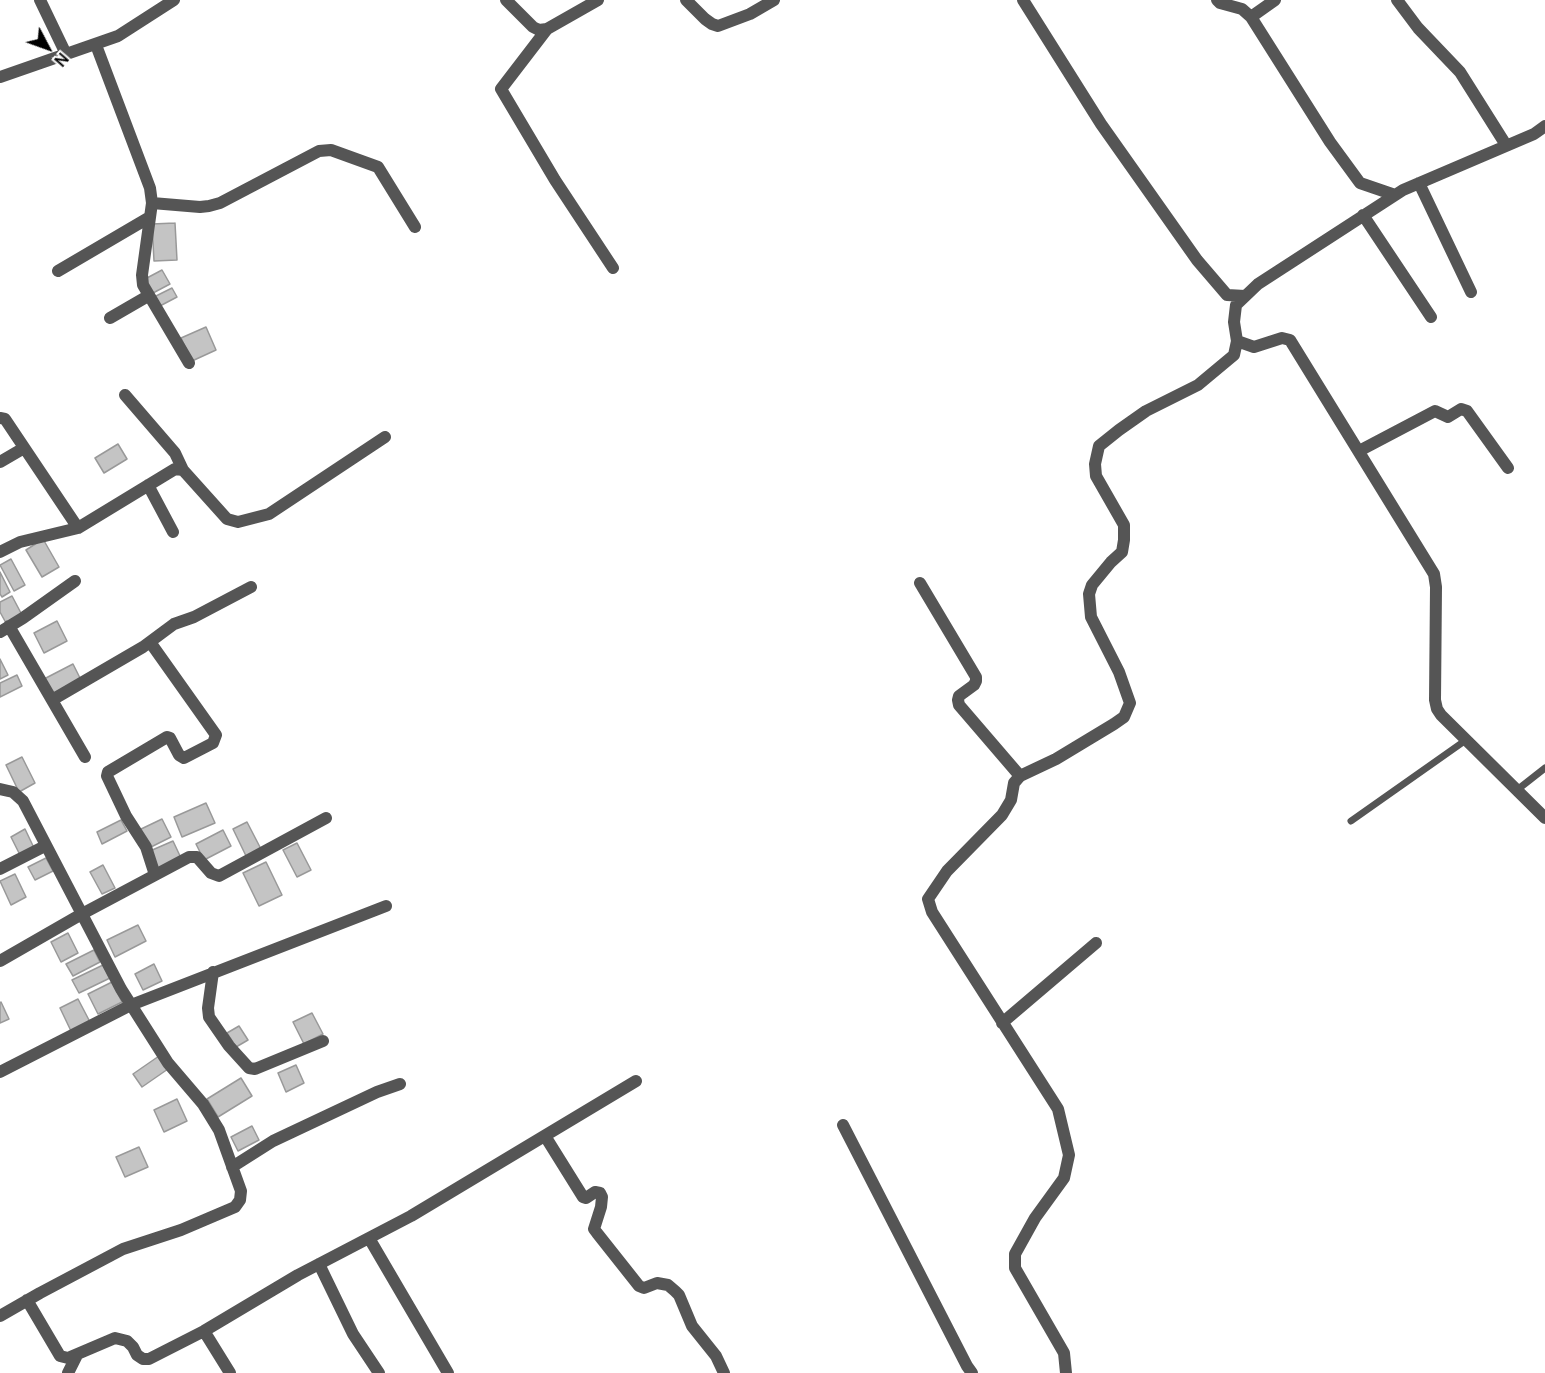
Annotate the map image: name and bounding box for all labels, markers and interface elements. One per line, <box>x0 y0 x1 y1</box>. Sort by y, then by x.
north arrow <box>18 18 78 78</box>
text: N <box>50 48 74 71</box>

